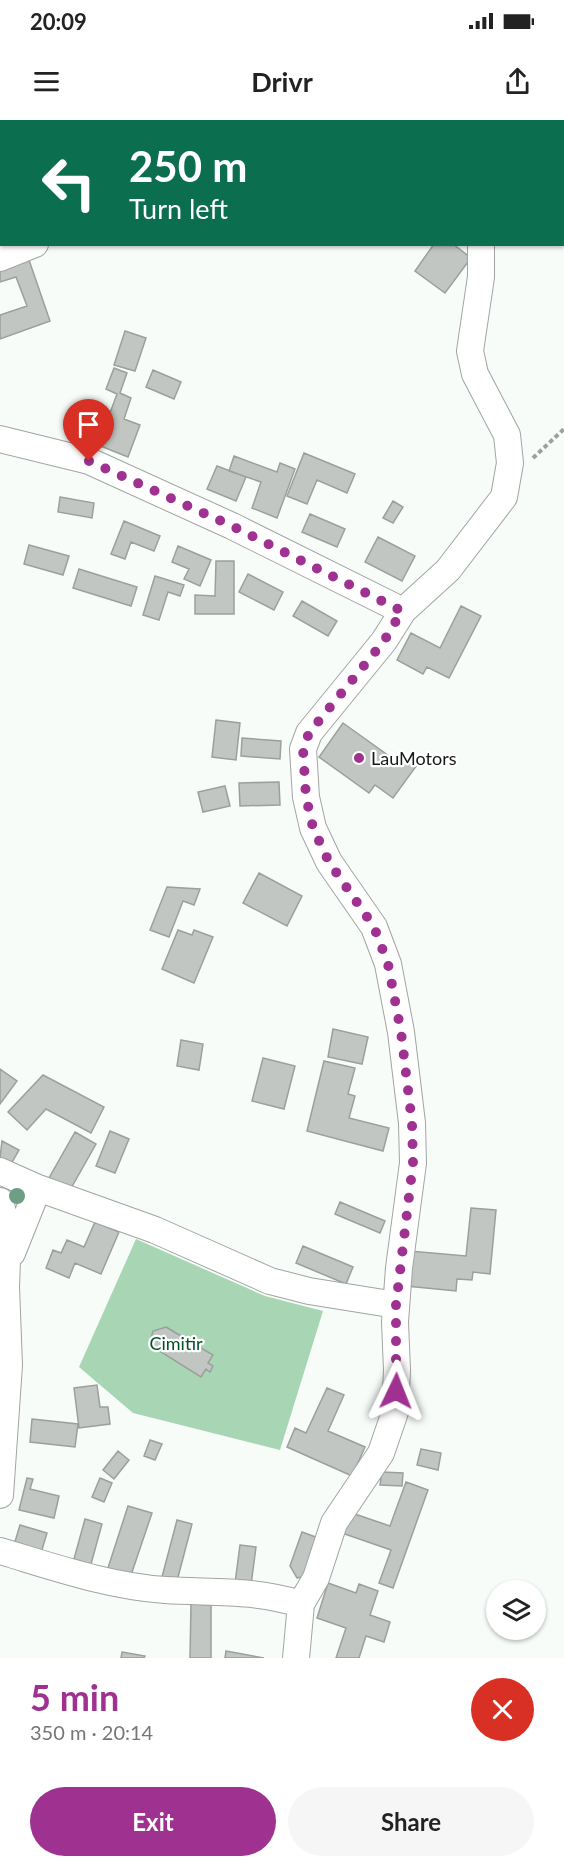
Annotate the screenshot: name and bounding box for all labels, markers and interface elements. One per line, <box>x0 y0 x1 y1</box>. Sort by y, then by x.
text: 20:09 <box>30 8 87 35</box>
icon: menu <box>30 65 63 98</box>
text: Drivr <box>251 65 313 98</box>
icon: share <box>501 65 534 98</box>
text: 250 m <box>129 141 247 191</box>
icon: left <box>30 144 108 222</box>
text: Turn left <box>129 192 228 225</box>
pin <box>63 399 114 461</box>
icon: arrive <box>72 408 105 441</box>
place label: LauMotors <box>371 747 457 769</box>
marker: LauMotors <box>352 751 366 765</box>
park label: Cimitir <box>149 1332 203 1354</box>
position arrow <box>364 1359 428 1423</box>
map controls <box>486 1580 546 1640</box>
button: layers <box>486 1580 546 1640</box>
text: 5 min <box>30 1675 119 1719</box>
button: close <box>471 1678 534 1741</box>
text: 350 m · 20:14 <box>30 1720 153 1744</box>
button: Exit <box>30 1787 276 1856</box>
button: Share <box>288 1787 534 1856</box>

